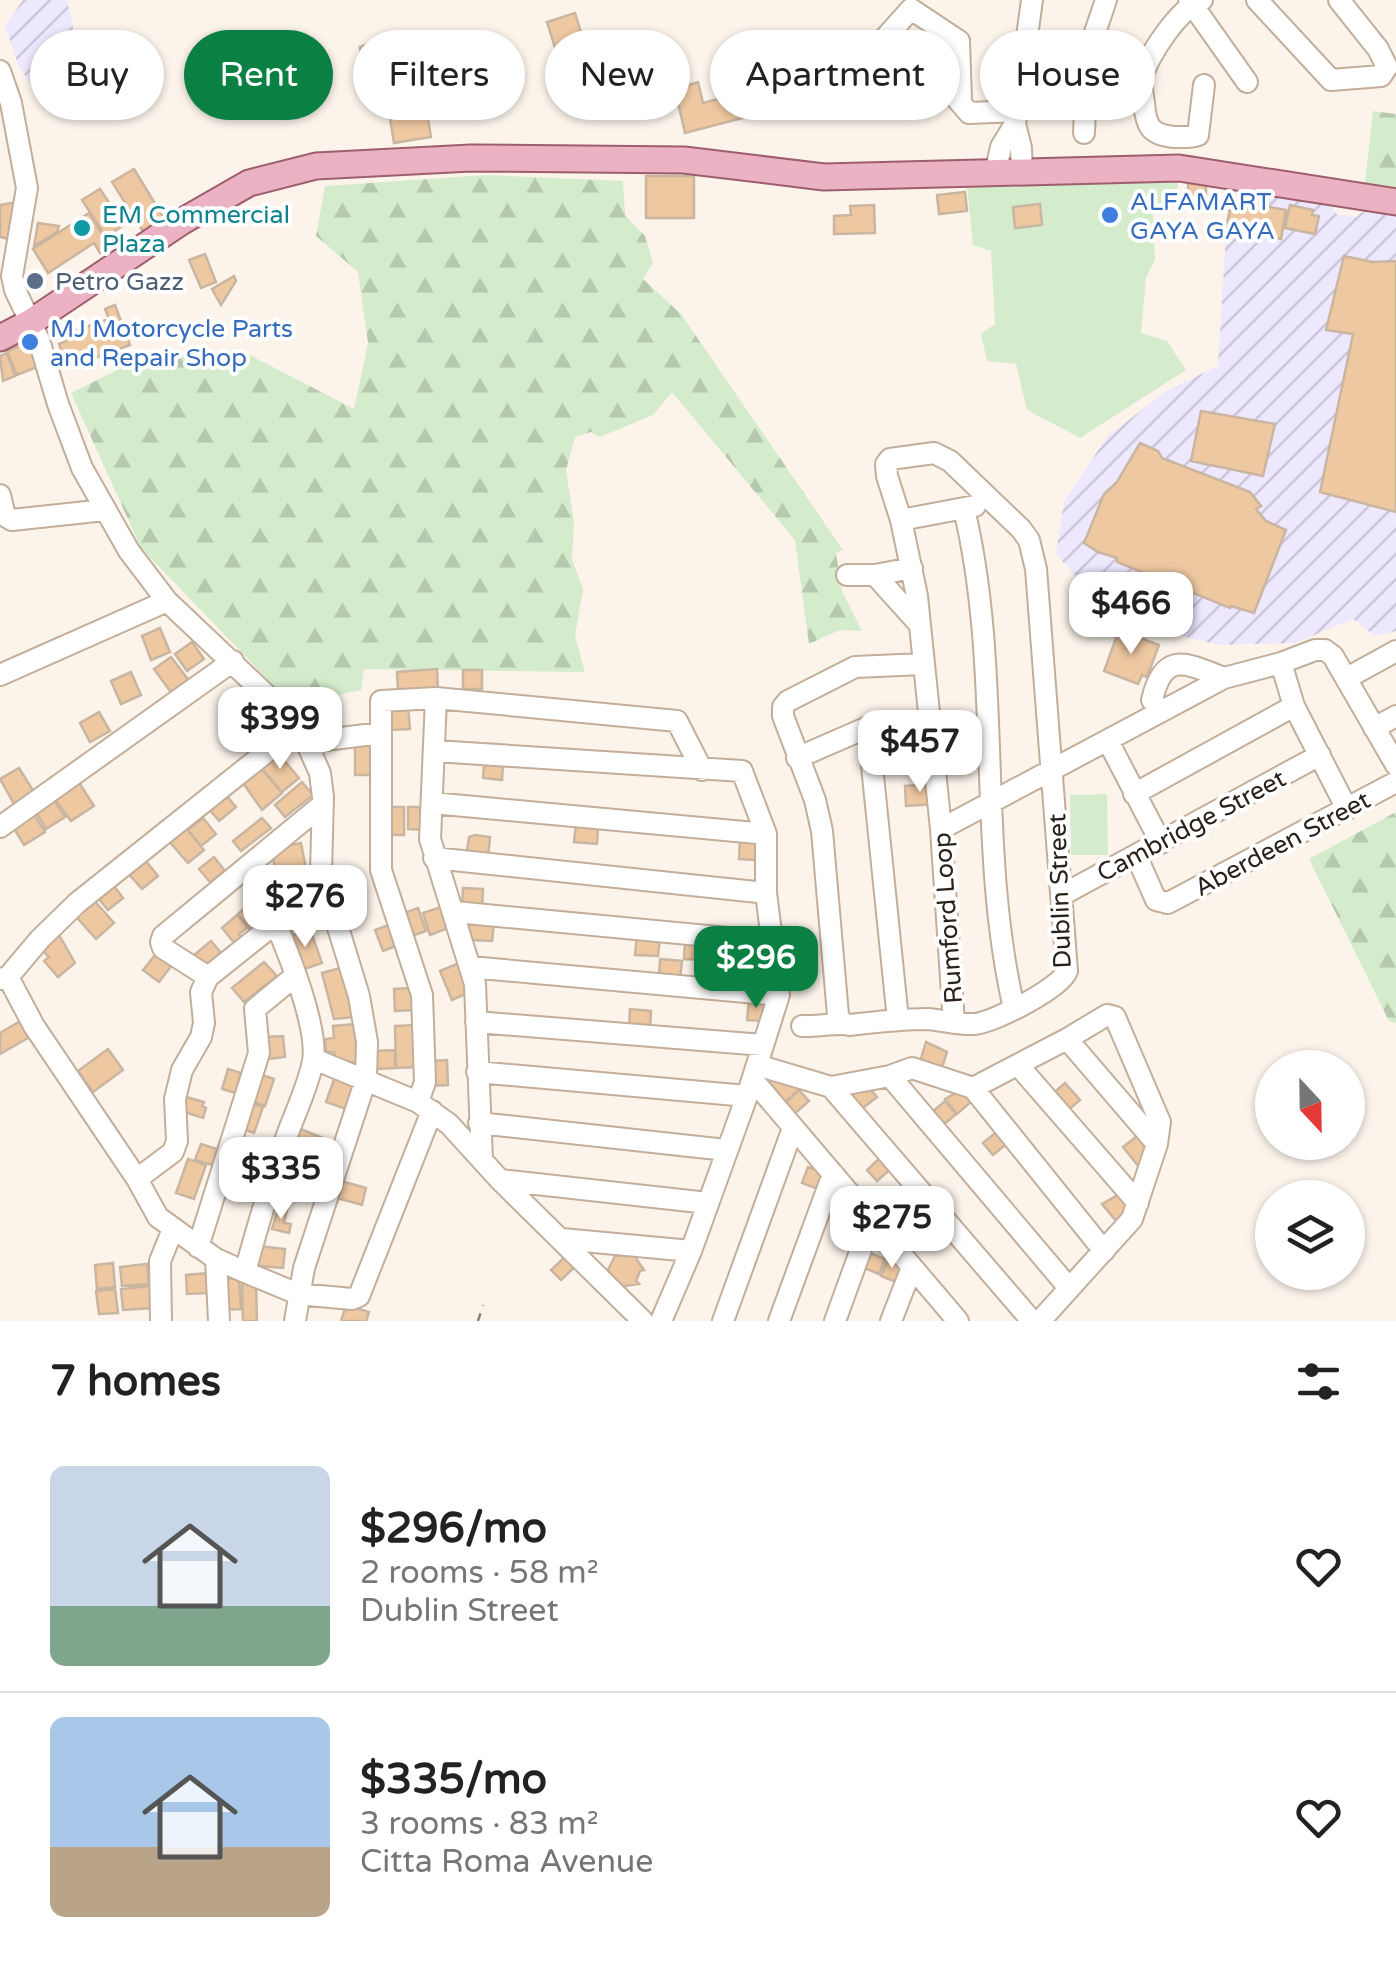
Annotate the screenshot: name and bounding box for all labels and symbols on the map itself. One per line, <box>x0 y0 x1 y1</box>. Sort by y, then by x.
place label: ALFAMART GAYA GAYA <box>1130 187 1275 246</box>
place label: EM Commercial Plaza <box>102 200 290 259</box>
marker: ALFAMART GAYA GAYA <box>1099 204 1121 226</box>
marker: EM Commercial Plaza <box>71 217 93 239</box>
place label: Petro Gazz <box>55 267 184 297</box>
marker: Petro Gazz <box>24 270 46 292</box>
place label: MJ Motorcycle Parts and Repair Shop <box>50 314 293 373</box>
marker: MJ Motorcycle Parts and Repair Shop <box>19 331 41 353</box>
pin: $466 <box>1072 572 1190 657</box>
pin: $399 <box>221 687 339 772</box>
pin: $457 <box>861 710 979 795</box>
street label: Cambridge Street <box>1092 763 1291 888</box>
street label: Aberdeen Street <box>1189 785 1376 903</box>
street label: Dublin Street <box>1042 812 1078 969</box>
street label: Rumford Loop <box>927 831 969 1005</box>
pin: $276 <box>246 865 364 950</box>
pin: $296 <box>697 926 815 1011</box>
north arrow <box>1255 1050 1365 1160</box>
pin: $335 <box>222 1137 340 1222</box>
pin: $275 <box>833 1186 951 1271</box>

